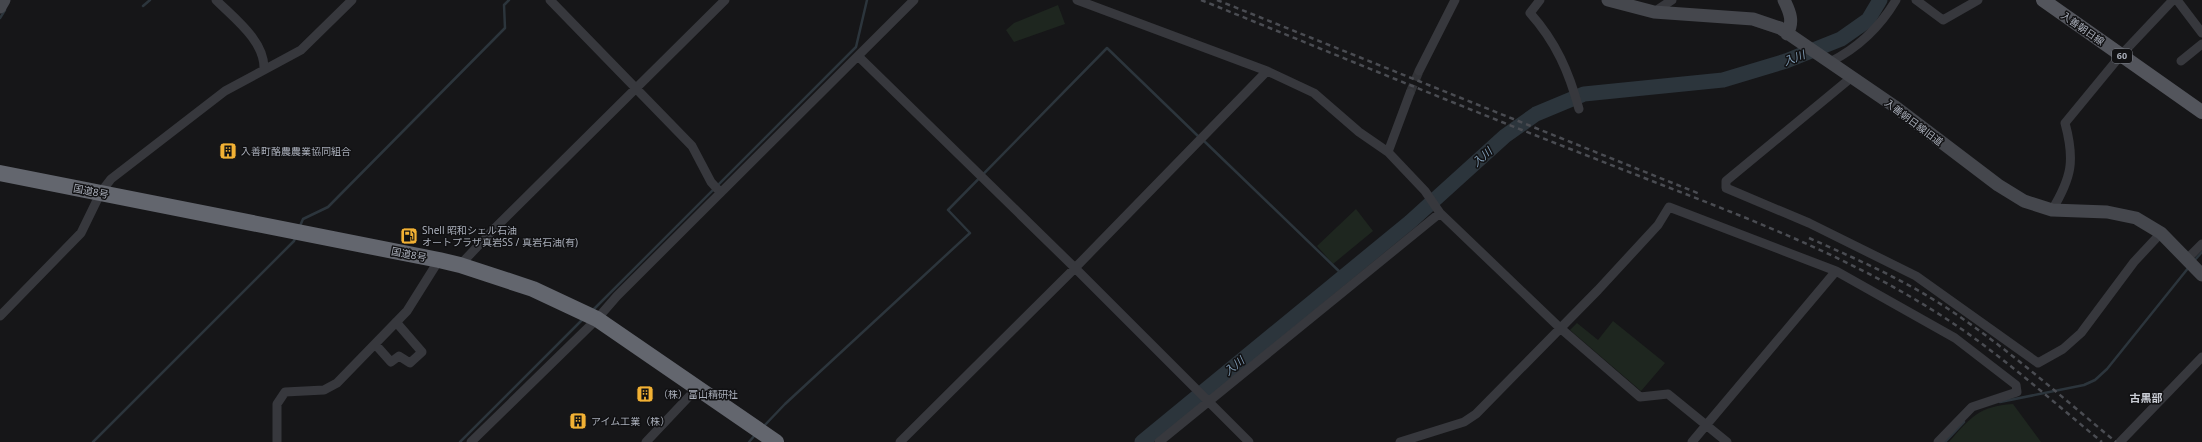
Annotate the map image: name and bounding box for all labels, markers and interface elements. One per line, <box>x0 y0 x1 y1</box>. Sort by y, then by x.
street label: 入善朝日線 <box>2059 8 2107 48</box>
water label: 入川 <box>1781 46 1808 68</box>
road number: 60 <box>2112 49 2132 63</box>
street label: 入善朝日線旧道 <box>1882 95 1946 149</box>
building icon: 入善町酪農農業協同組合 <box>218 141 238 161</box>
water label: 入川 <box>1468 143 1496 170</box>
place label: 入善町酪農農業協同組合 <box>241 144 351 158</box>
street label: 国道8号 <box>72 181 110 201</box>
place label: Shell 昭和シェル石油 オートプラザ真岩SS / 真岩石油(有) <box>422 223 578 249</box>
fuel station icon: Shell 昭和シェル石油 オートプラザ真岩SS / 真岩石油(有) <box>399 226 419 246</box>
street label: 国道8号 <box>390 244 428 264</box>
water label: 入川 <box>1220 352 1248 378</box>
building icon: （株）富山精研社 <box>635 384 655 404</box>
place label: （株）富山精研社 <box>658 387 738 401</box>
district label: 古黒部 <box>2130 390 2163 405</box>
building icon: アイム工業（株） <box>568 411 588 431</box>
place label: アイム工業（株） <box>591 414 670 428</box>

